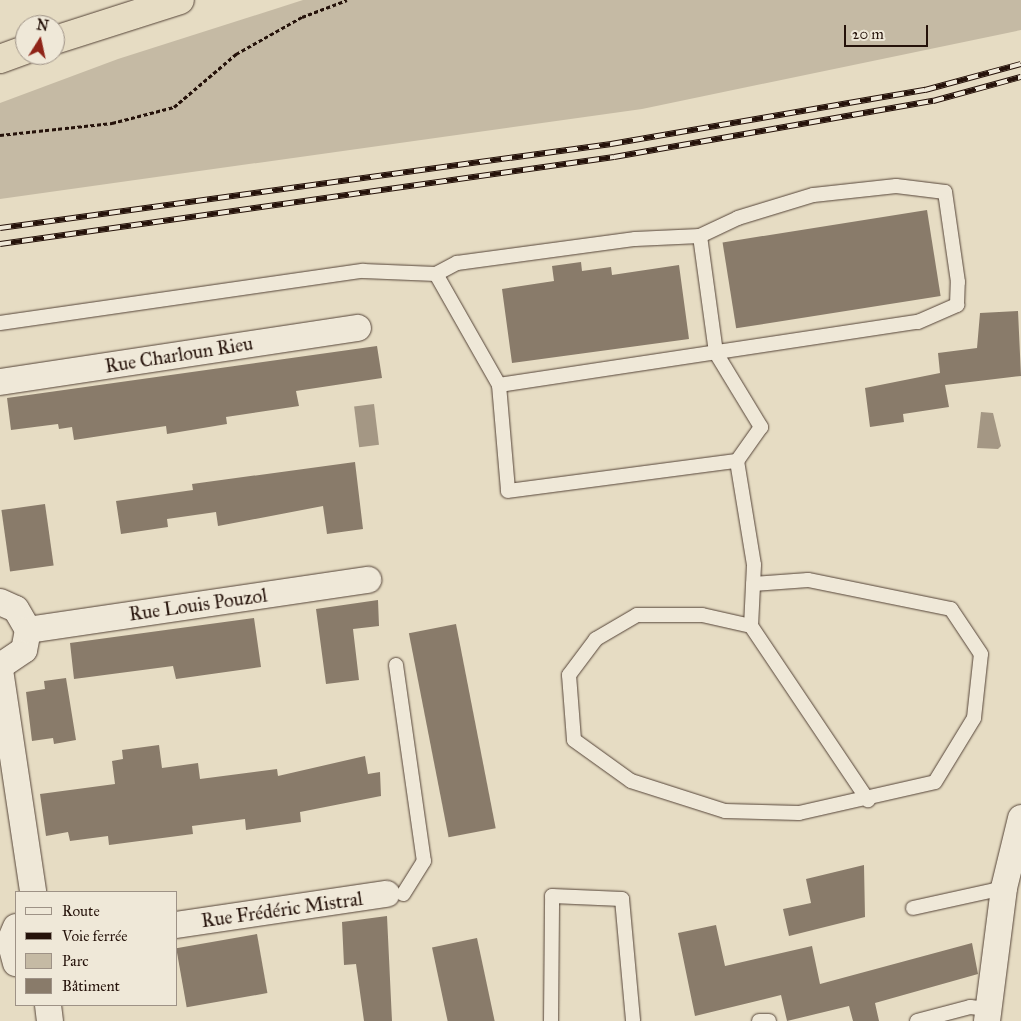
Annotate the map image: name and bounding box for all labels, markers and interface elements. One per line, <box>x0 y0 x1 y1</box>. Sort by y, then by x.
north arrow <box>15 15 65 65</box>
scale bar <box>846 15 930 47</box>
text: N <box>35 16 50 35</box>
text: 20 m <box>852 25 884 43</box>
street label: Rue Charloun Rieu <box>103 332 255 378</box>
street label: Rue Louis Pouzol <box>127 584 269 626</box>
street label: Rue Frédéric Mistral <box>200 887 364 933</box>
legend <box>15 891 178 1006</box>
text: Route <box>62 902 100 920</box>
text: Voie ferrée <box>62 927 127 945</box>
text: Parc <box>62 952 89 970</box>
text: Bâtiment <box>62 977 120 995</box>

